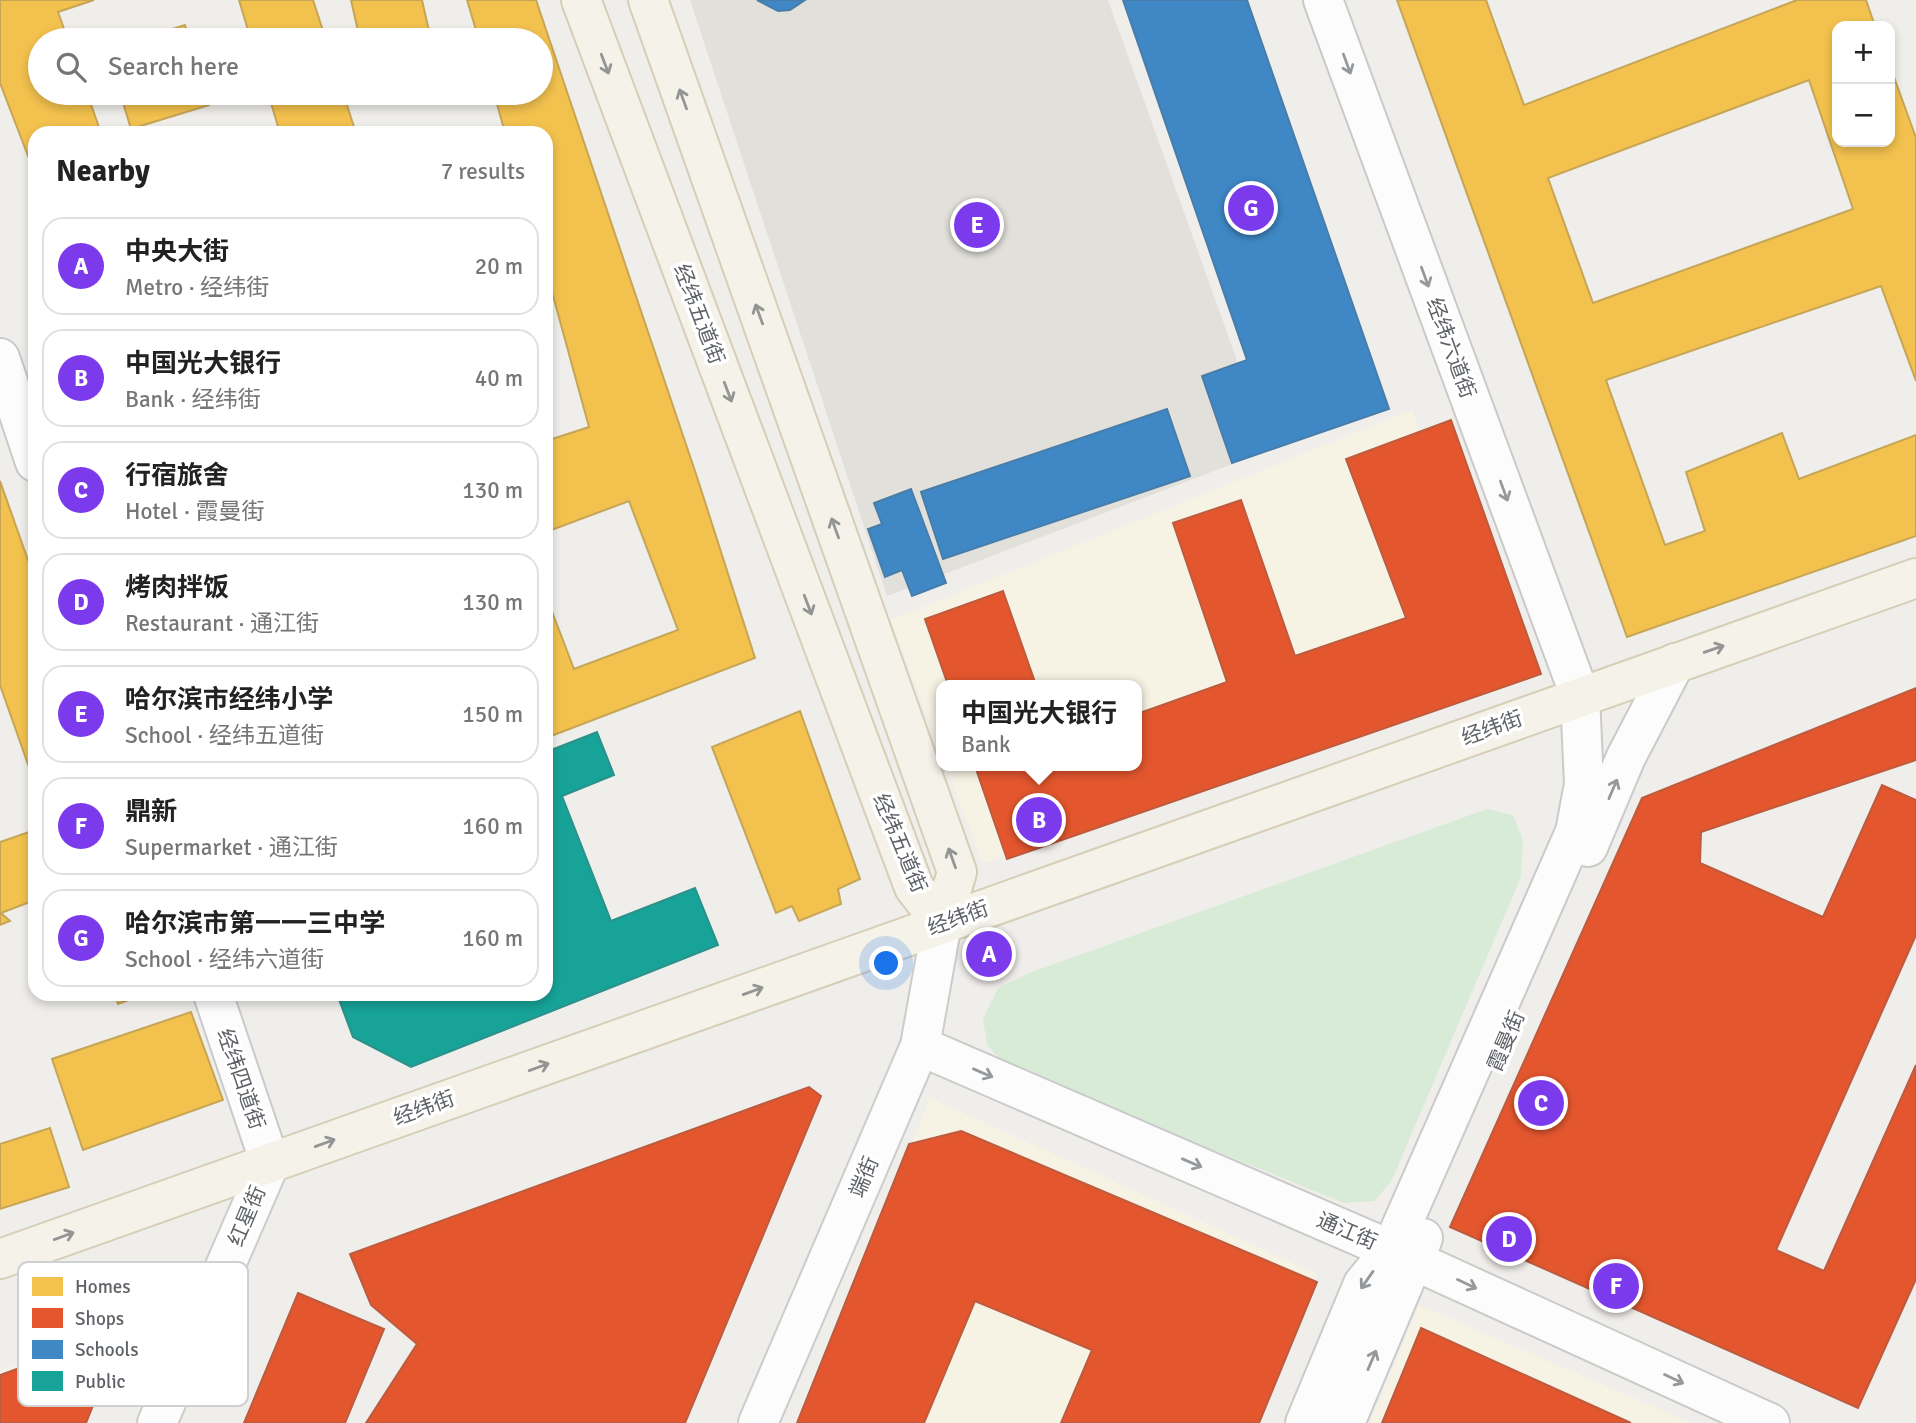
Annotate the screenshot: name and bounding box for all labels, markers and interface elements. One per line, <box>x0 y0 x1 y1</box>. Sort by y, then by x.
map controls <box>1832 21 1895 147</box>
button: + <box>1832 21 1895 84</box>
search box <box>28 28 553 105</box>
icon: search <box>52 48 90 86</box>
text: Search here <box>108 51 239 83</box>
one-way arrow <box>600 52 612 74</box>
one-way arrow <box>1341 53 1354 75</box>
button: − <box>1832 84 1895 147</box>
one-way arrow <box>676 89 688 111</box>
text: Nearby <box>56 153 150 190</box>
text: 7 results <box>441 157 525 186</box>
pin: G <box>1228 182 1274 234</box>
pin: E <box>954 199 1000 251</box>
text: 中央大街 <box>125 236 229 268</box>
text: A <box>74 252 88 281</box>
text: 20 m <box>475 252 523 281</box>
street label: 经纬五道街 <box>668 260 730 368</box>
one-way arrow <box>1420 266 1433 288</box>
text: Metro · 经纬街 <box>125 273 269 302</box>
street label: 经纬六道街 <box>1421 294 1481 402</box>
one-way arrow <box>752 303 764 325</box>
text: 中国光大银行 <box>125 348 281 380</box>
text: B <box>74 364 88 393</box>
text: 40 m <box>475 364 523 393</box>
one-way arrow <box>723 380 735 402</box>
text: Bank · 经纬街 <box>125 385 261 414</box>
text: 行宿旅舍 <box>125 460 229 492</box>
text: C <box>74 476 88 505</box>
text: 130 m <box>462 476 523 505</box>
one-way arrow <box>1499 479 1511 501</box>
text: Hotel · 霞曼街 <box>125 497 265 526</box>
one-way arrow <box>828 517 841 539</box>
text: 烤肉拌饭 <box>125 572 229 604</box>
text: D <box>73 588 89 617</box>
text: 130 m <box>462 588 523 617</box>
one-way arrow <box>803 593 815 615</box>
text: Restaurant · 通江街 <box>125 609 319 638</box>
one-way arrow <box>1702 642 1724 654</box>
popup <box>936 680 1142 771</box>
text: 哈尔滨市经纬小学 <box>125 684 333 716</box>
text: 中国光大银行 <box>961 698 1117 730</box>
text: E <box>74 700 88 729</box>
text: 150 m <box>462 700 523 729</box>
street label: 经纬街 <box>1458 705 1526 751</box>
text: School · 经纬五道街 <box>125 721 324 750</box>
text: Bank <box>961 730 1011 759</box>
one-way arrow <box>1607 779 1620 801</box>
street label: 经纬五道街 <box>868 790 932 896</box>
pin: B <box>1016 794 1062 846</box>
text: 鼎新 <box>125 796 177 828</box>
text: F <box>75 812 87 841</box>
text: 160 m <box>462 812 523 841</box>
text: Supermarket · 通江街 <box>125 833 338 862</box>
one-way arrow <box>944 847 957 869</box>
street label: 经纬街 <box>924 895 992 941</box>
text: 哈尔滨市第一一三中学 <box>125 908 385 940</box>
text: G <box>73 924 89 953</box>
text: 160 m <box>462 924 523 953</box>
pin: A <box>966 928 1012 980</box>
text: School · 经纬六道街 <box>125 945 324 974</box>
your location <box>869 946 903 980</box>
one-way arrow <box>742 984 764 996</box>
street label: 霞曼街 <box>1482 1007 1530 1075</box>
street label: 经纬四道街 <box>212 1025 270 1133</box>
one-way arrow <box>528 1060 550 1072</box>
one-way arrow <box>972 1067 993 1080</box>
pin: C <box>1518 1077 1564 1129</box>
street label: 经纬街 <box>390 1085 458 1131</box>
one-way arrow <box>313 1136 335 1149</box>
street label: 端街 <box>844 1153 884 1201</box>
one-way arrow <box>1180 1158 1202 1171</box>
street label: 红星街 <box>223 1182 271 1250</box>
street label: 通江街 <box>1313 1207 1381 1255</box>
pin: D <box>1486 1213 1532 1265</box>
one-way arrow <box>53 1229 75 1241</box>
pin: F <box>1593 1260 1639 1312</box>
legend <box>18 1262 248 1406</box>
one-way arrow <box>1360 1270 1374 1289</box>
text: Homes <box>75 1275 131 1299</box>
one-way arrow <box>1456 1278 1477 1291</box>
text: Shops <box>75 1307 124 1331</box>
text: Schools <box>75 1338 139 1362</box>
one-way arrow <box>1366 1350 1379 1371</box>
text: Public <box>75 1370 126 1394</box>
one-way arrow <box>1663 1373 1684 1386</box>

